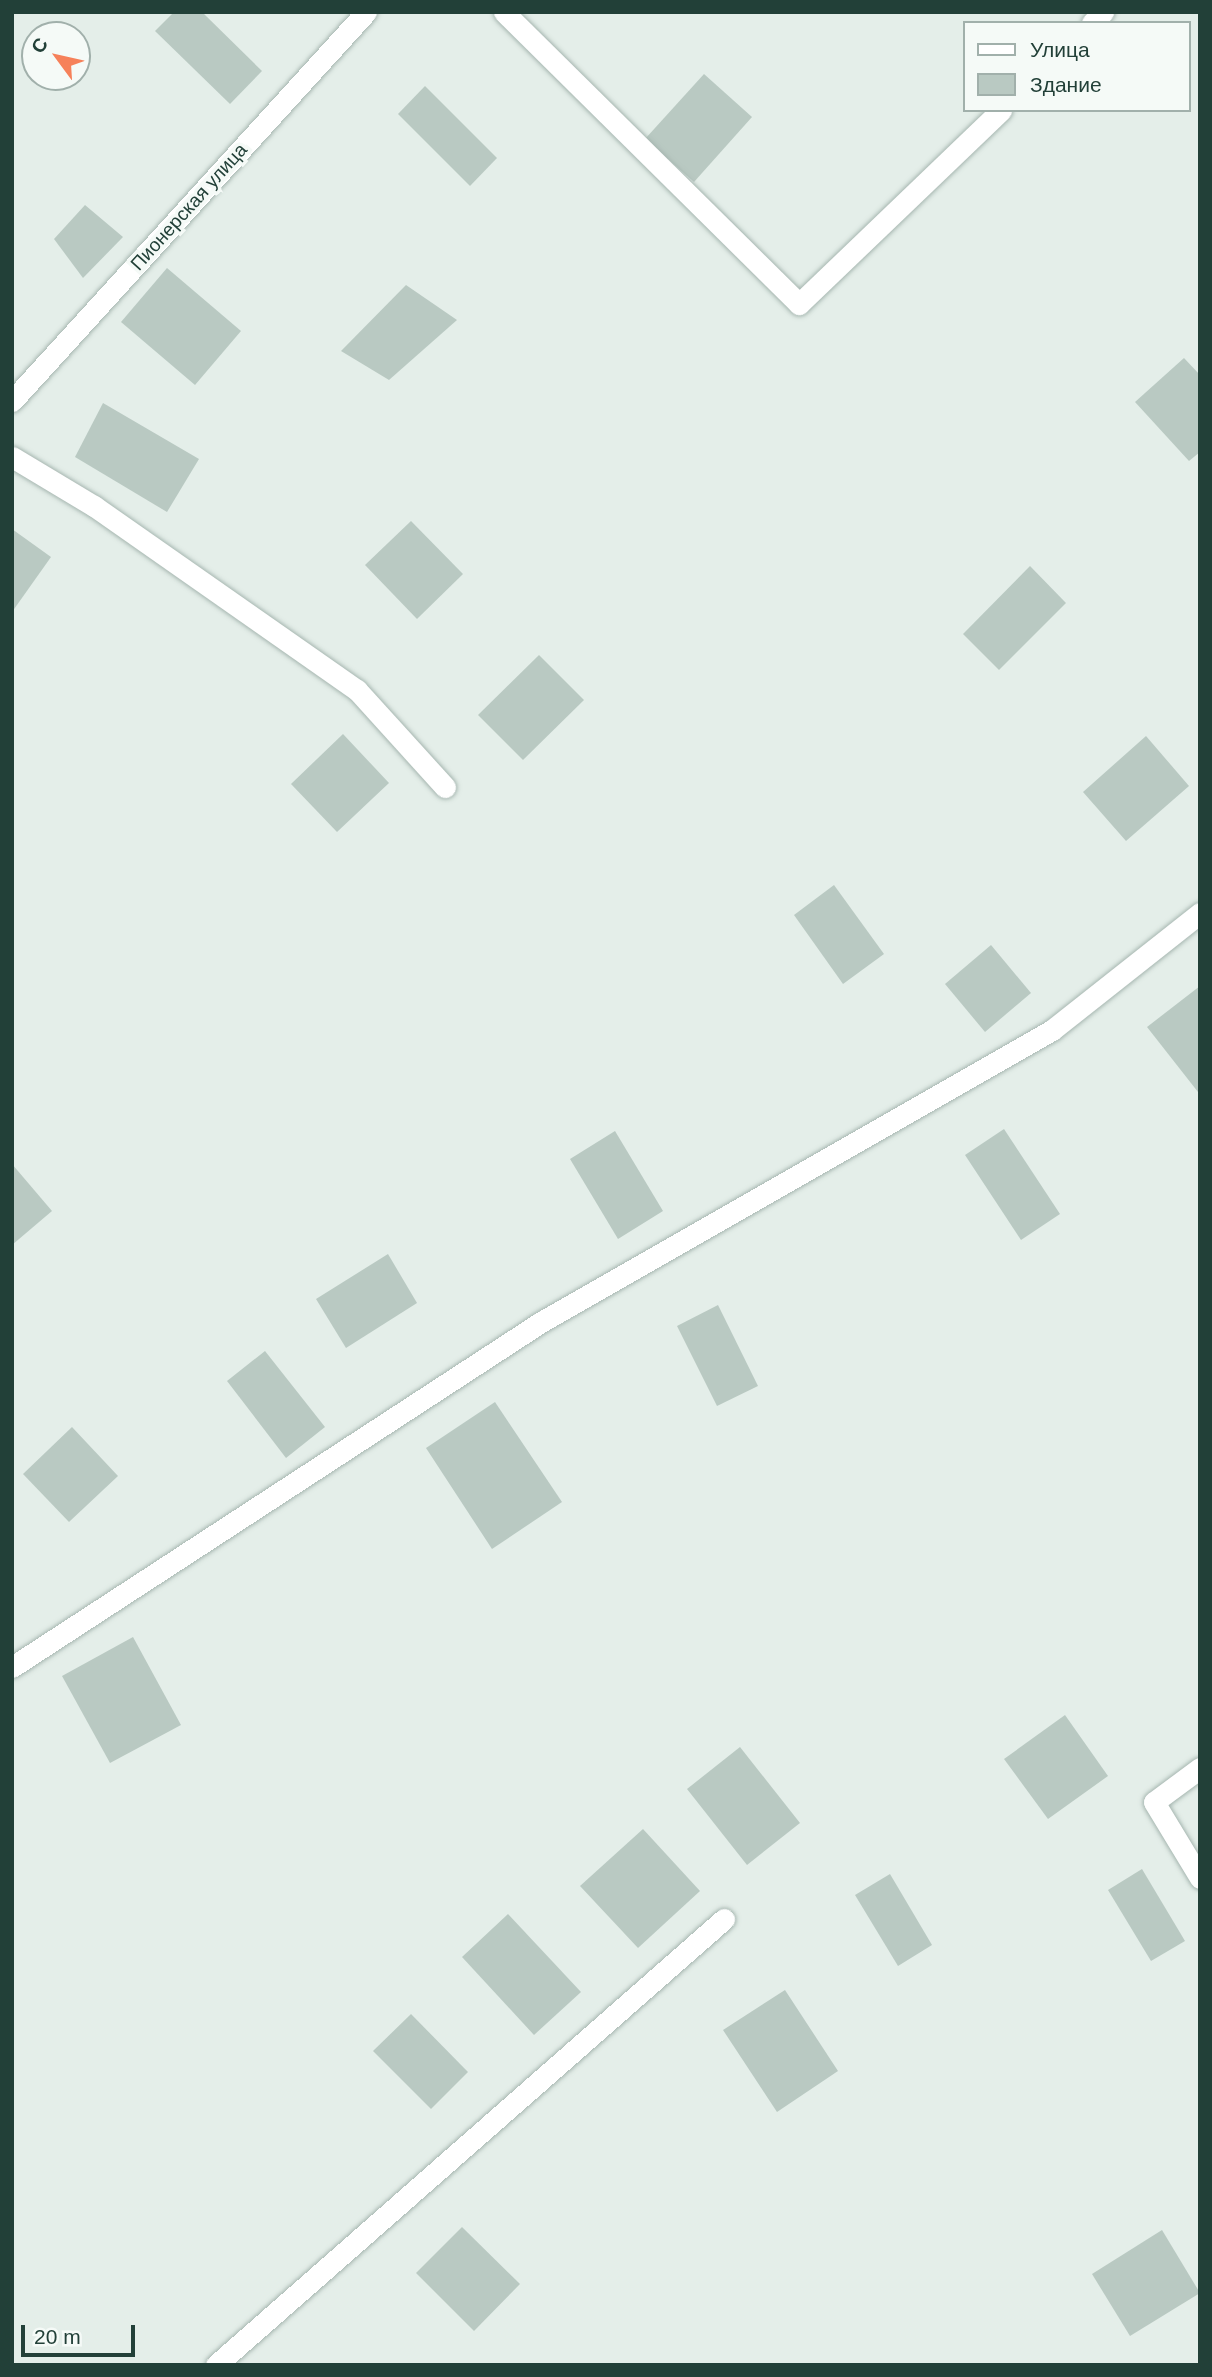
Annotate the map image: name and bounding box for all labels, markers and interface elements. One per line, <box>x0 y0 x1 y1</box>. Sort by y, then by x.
north arrow <box>21 21 91 91</box>
legend <box>964 21 1191 112</box>
text: С <box>27 34 52 57</box>
text: Улица <box>1030 38 1090 61</box>
text: Здание <box>1030 73 1102 96</box>
street label: Пионерская улица <box>126 139 252 275</box>
scale bar <box>24 2310 138 2354</box>
text: 20 m <box>34 2325 81 2348</box>

